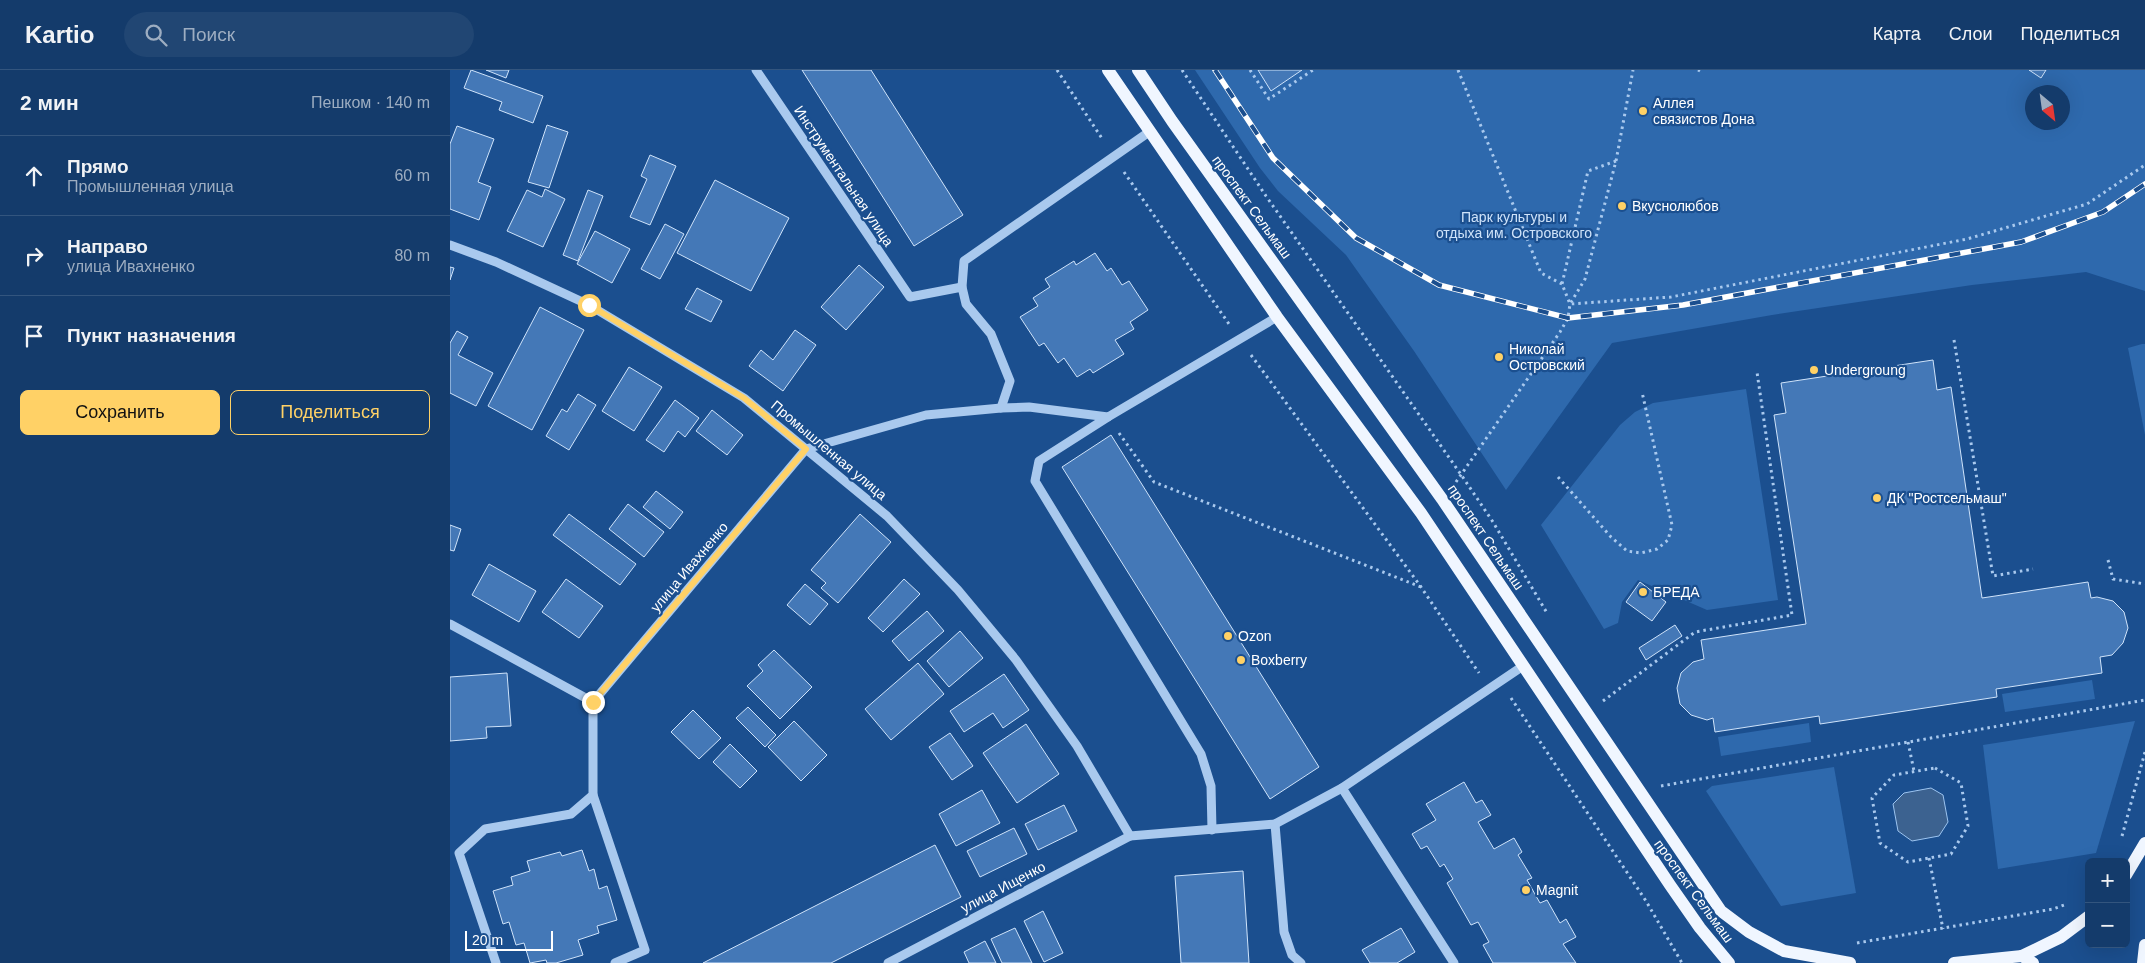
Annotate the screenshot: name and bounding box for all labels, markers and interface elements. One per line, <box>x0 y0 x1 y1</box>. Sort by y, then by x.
search box <box>124 12 474 57</box>
text: Kartio <box>25 21 94 48</box>
icon: search <box>142 21 170 49</box>
text: Поиск <box>182 24 235 45</box>
text: Карта <box>1873 24 1921 44</box>
text: Слои <box>1949 24 1993 44</box>
text: Поделиться <box>2021 24 2120 44</box>
north arrow <box>2025 85 2070 130</box>
text: 2 мин <box>20 91 79 114</box>
text: Пешком · 140 m <box>311 94 430 111</box>
place label: Аллея связистов Дона <box>1653 95 1755 127</box>
street label: Инструментальная улица <box>791 103 897 249</box>
marker: Аллея связистов Дона <box>1637 105 1649 117</box>
street label: проспект Сельмаш <box>1209 152 1295 262</box>
text: Прямо <box>67 156 129 177</box>
icon: ahead <box>20 162 48 190</box>
text: 60 m <box>394 167 430 184</box>
text: Промышленная улица <box>67 178 234 195</box>
place label: Вкуснолюбов <box>1632 198 1719 214</box>
marker: Вкуснолюбов <box>1616 200 1628 212</box>
park label: Парк культуры и отдыха им. Островского <box>1436 209 1592 241</box>
text: Направо <box>67 236 148 257</box>
icon: right <box>20 242 48 270</box>
text: 80 m <box>394 247 430 264</box>
text: улица Ивахненко <box>67 258 195 275</box>
route start <box>578 294 601 317</box>
icon: arrive <box>20 322 48 350</box>
text: Пункт назначения <box>67 325 236 346</box>
place label: Николай Островский <box>1509 341 1585 373</box>
marker: Николай Островский <box>1493 351 1505 363</box>
place label: Undergroung <box>1824 362 1906 378</box>
marker: Undergroung <box>1808 364 1820 376</box>
button: Сохранить <box>20 390 220 435</box>
button: Поделиться <box>230 390 430 435</box>
street label: Промышленная улица <box>768 397 890 503</box>
street label: проспект Сельмаш <box>1445 481 1527 593</box>
place label: ДК "Ростсельмаш" <box>1887 490 2007 506</box>
marker: ДК "Ростсельмаш" <box>1871 492 1883 504</box>
street label: улица Ивахненко <box>647 519 731 615</box>
place label: БРЕДА <box>1653 584 1700 600</box>
marker: БРЕДА <box>1637 586 1649 598</box>
place label: Ozon <box>1238 628 1271 644</box>
marker: Ozon <box>1222 630 1234 642</box>
place label: Boxberry <box>1251 652 1307 668</box>
marker: Boxberry <box>1235 654 1247 666</box>
route end <box>582 691 605 714</box>
street label: проспект Сельмаш <box>1651 836 1737 946</box>
street label: улица Ищенко <box>958 858 1048 916</box>
map controls <box>2085 858 2130 948</box>
button: + <box>2085 858 2130 903</box>
place label: Magnit <box>1536 882 1578 898</box>
marker: Magnit <box>1520 884 1532 896</box>
button: − <box>2085 903 2130 948</box>
scale bar <box>465 928 552 951</box>
text: 20 m <box>472 932 503 948</box>

